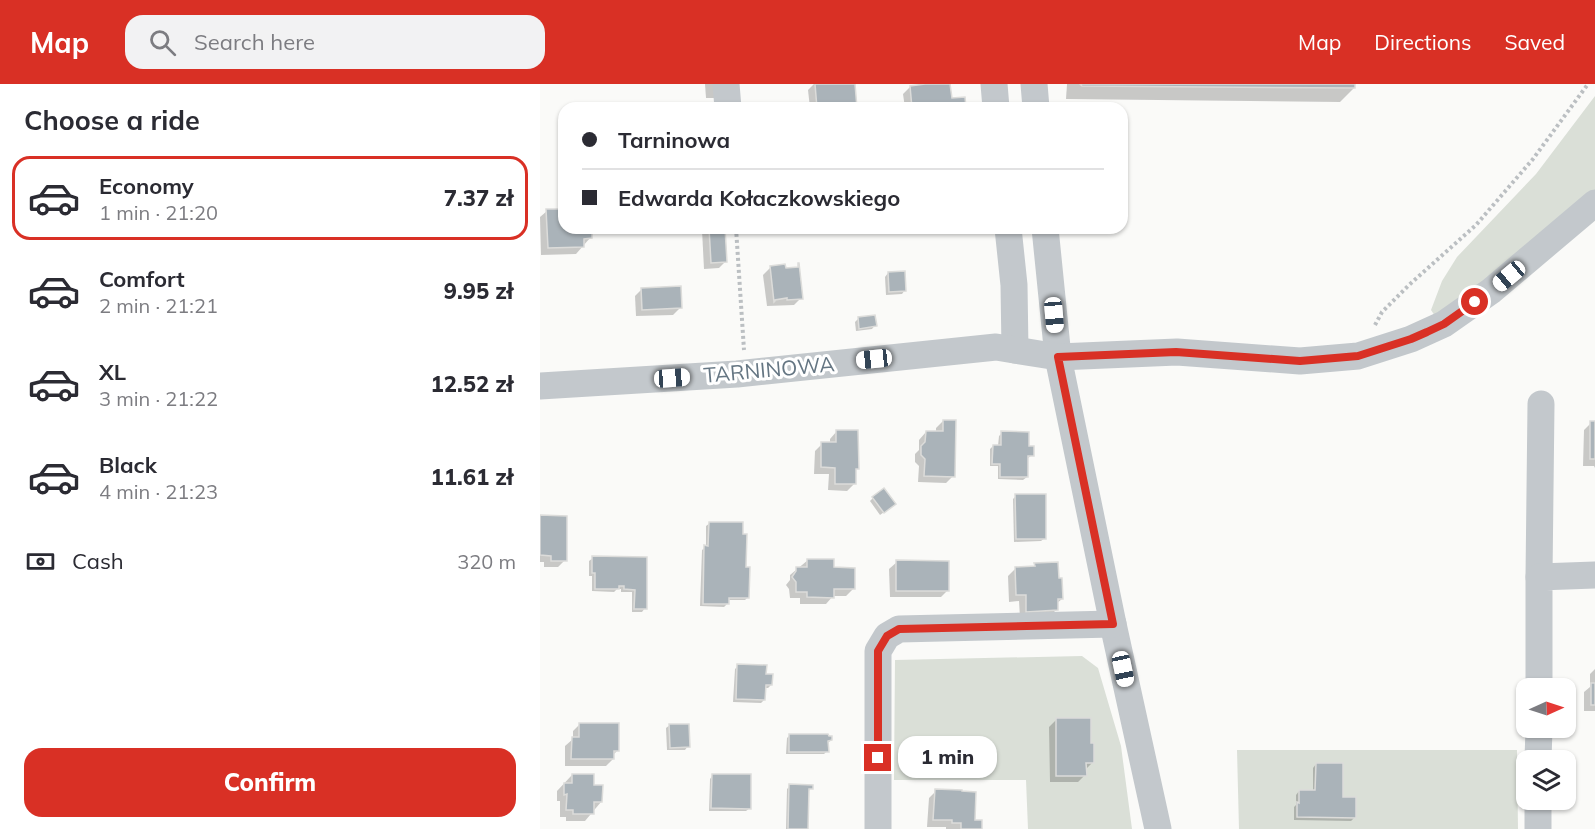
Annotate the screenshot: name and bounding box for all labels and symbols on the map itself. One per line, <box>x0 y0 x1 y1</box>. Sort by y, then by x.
car <box>1489 258 1529 294</box>
route start <box>1461 288 1488 315</box>
car <box>1043 296 1065 334</box>
car <box>855 348 893 370</box>
street label: TARNINOWA <box>702 350 836 388</box>
car <box>653 368 691 388</box>
car <box>1110 650 1136 688</box>
north arrow <box>1516 678 1576 738</box>
callout: 1 min <box>899 737 998 779</box>
route end <box>864 744 891 771</box>

